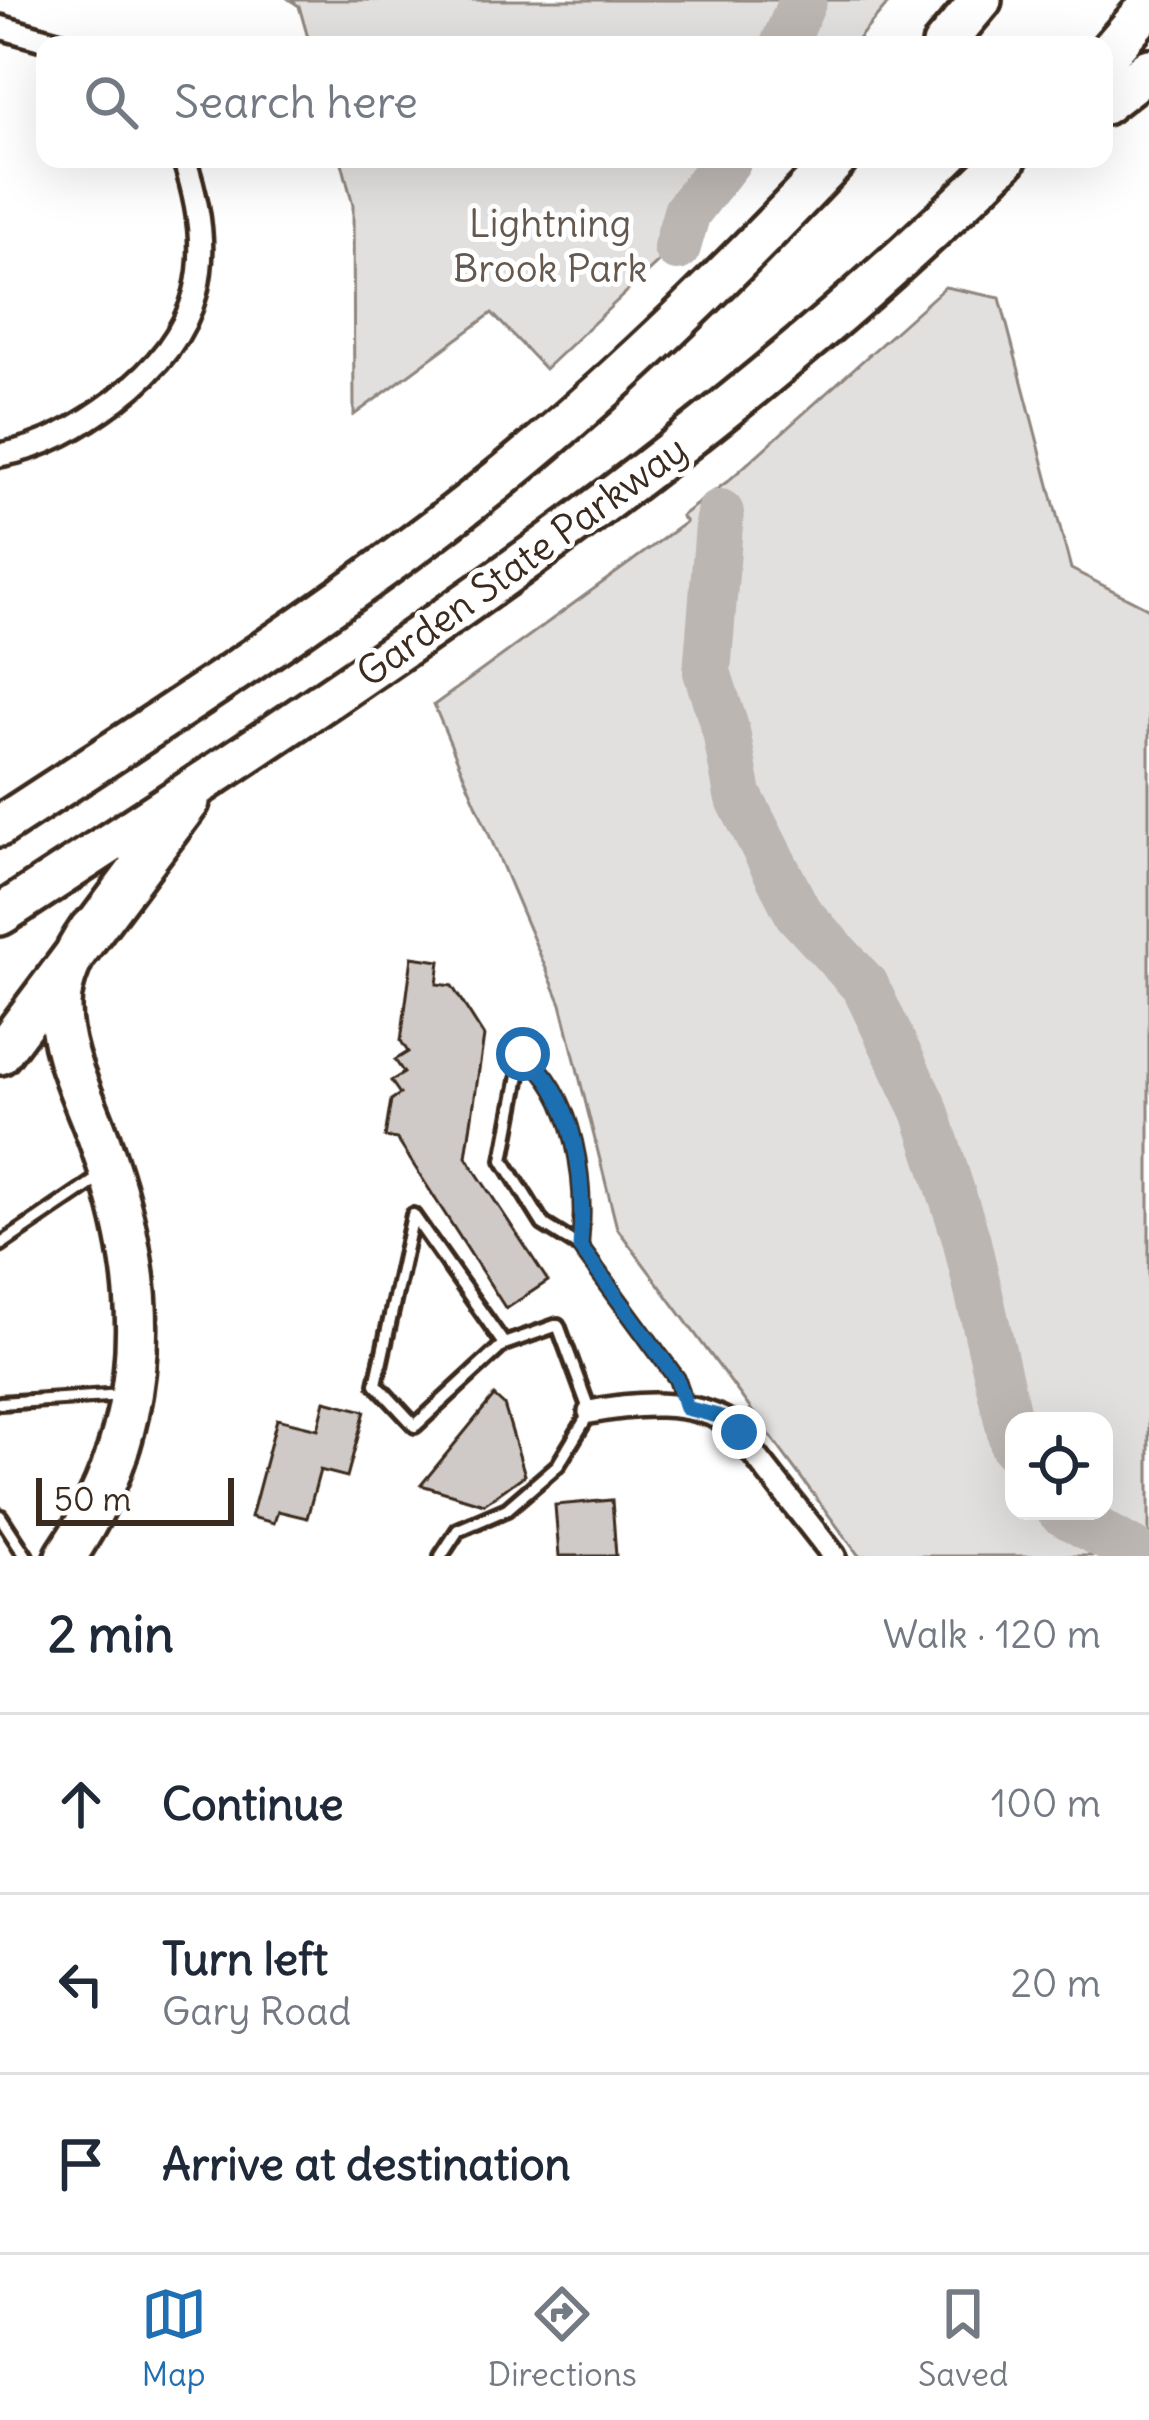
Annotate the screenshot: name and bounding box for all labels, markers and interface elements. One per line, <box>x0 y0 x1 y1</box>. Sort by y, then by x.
search box <box>36 36 1113 168</box>
icon: search <box>78 69 144 135</box>
text: Search here <box>174 74 418 130</box>
park label: Lightning Brook Park <box>453 199 647 293</box>
street label: Garden State Parkway <box>347 425 697 697</box>
route start <box>496 1027 550 1081</box>
route end <box>712 1405 766 1459</box>
map controls <box>1005 1412 1113 1520</box>
button: locate <box>1005 1412 1113 1520</box>
scale bar <box>36 1472 234 1525</box>
text: 50 m <box>54 1478 131 1520</box>
text: 2 min <box>48 1602 174 1666</box>
text: Walk · 120 m <box>883 1610 1101 1659</box>
icon: ahead <box>48 1771 114 1837</box>
text: Continue <box>162 1776 344 1832</box>
text: 100 m <box>991 1779 1101 1828</box>
text: Turn left <box>162 1931 328 1987</box>
icon: left <box>48 1951 114 2017</box>
text: 20 m <box>1010 1959 1101 2008</box>
text: Gary Road <box>162 1987 351 2036</box>
icon: arrive <box>48 2131 114 2197</box>
text: Arrive at destination <box>162 2136 571 2192</box>
tab: Map <box>141 2281 207 2395</box>
tab: Directions <box>488 2281 637 2395</box>
tab: Saved <box>918 2281 1008 2395</box>

